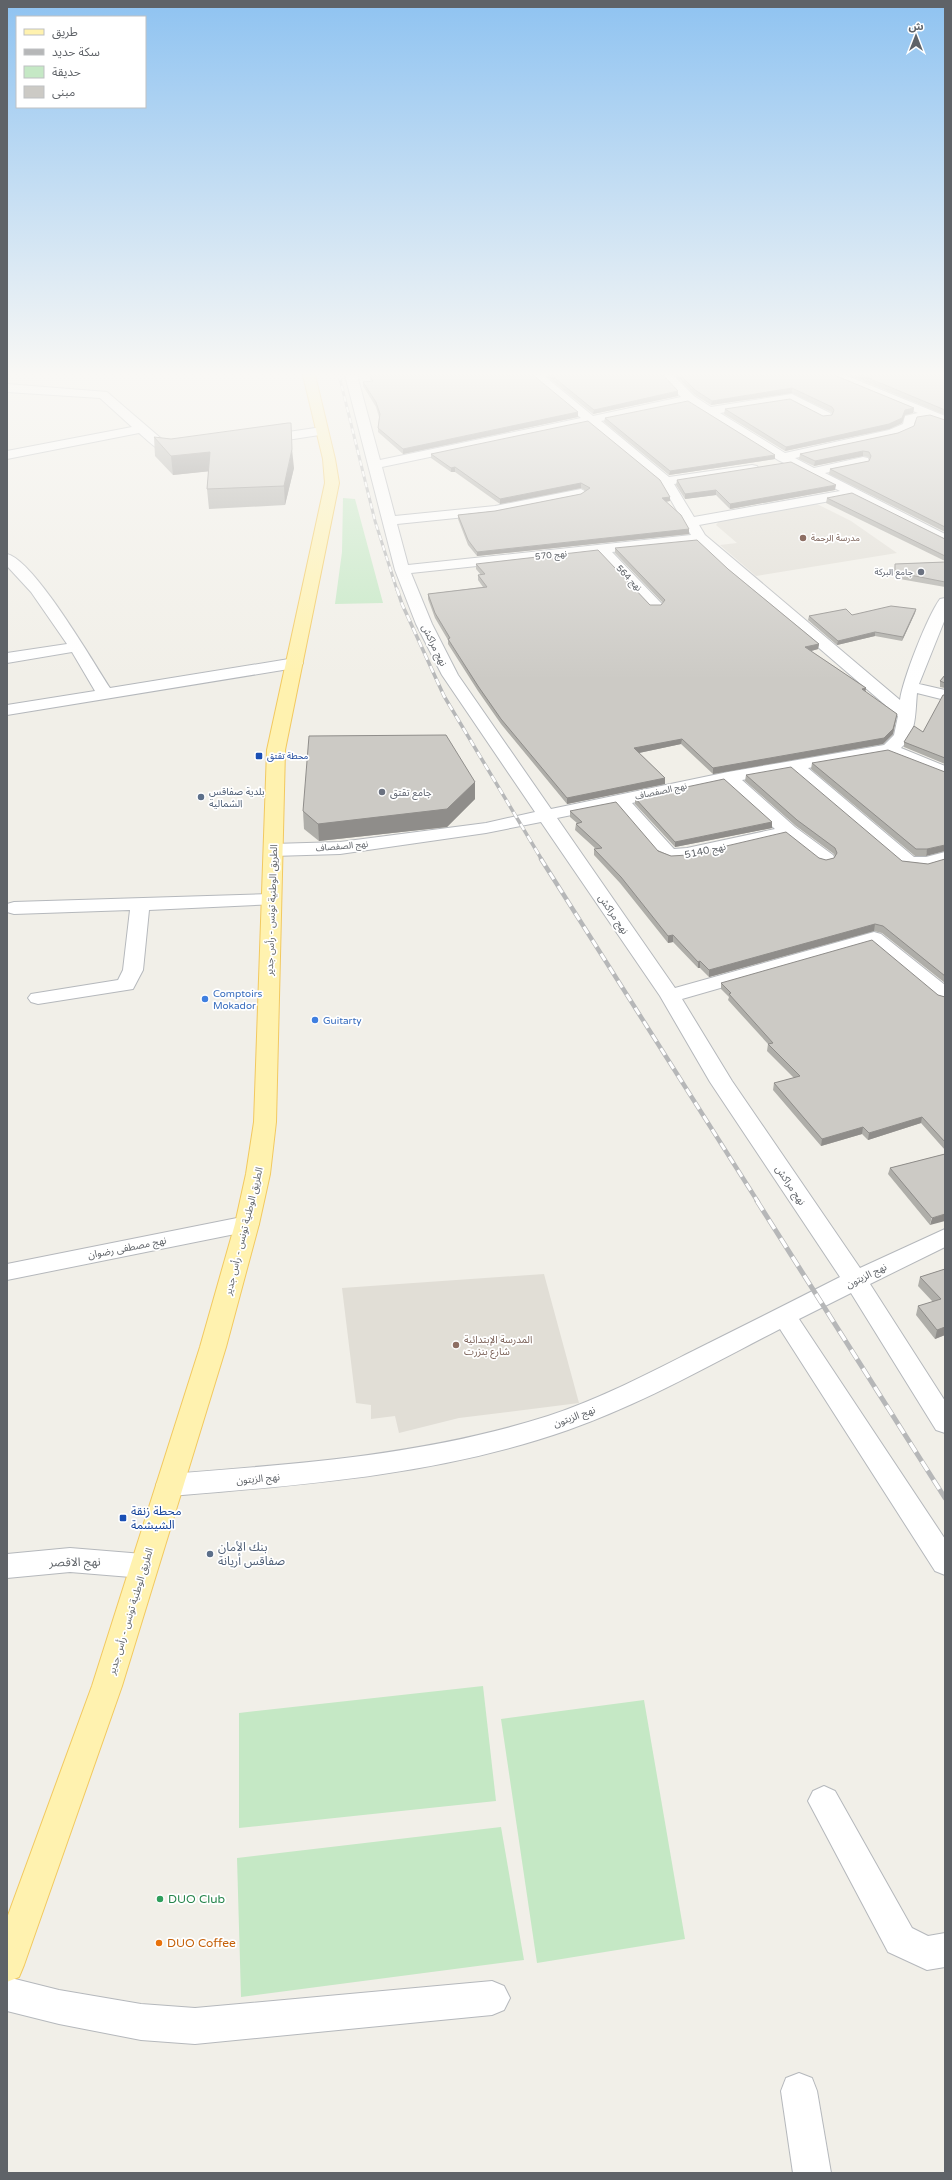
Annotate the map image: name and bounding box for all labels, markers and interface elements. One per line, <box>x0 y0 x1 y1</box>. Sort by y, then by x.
legend <box>16 16 146 108</box>
north arrow <box>896 16 936 56</box>
text: ش <box>908 20 924 33</box>
text: طريق <box>52 25 78 40</box>
text: سكة حديد <box>52 45 100 59</box>
text: حديقة <box>52 65 81 79</box>
text: مبنى <box>52 85 75 99</box>
marker: مدرسة الرحمة <box>798 533 808 543</box>
place label: مدرسة الرحمة <box>811 533 860 544</box>
street label: نهج 570 <box>534 548 568 564</box>
street label: نهج 564 <box>613 563 644 594</box>
place label: جامع البركة <box>874 567 913 579</box>
marker: جامع البركة <box>916 567 926 577</box>
street label: نهج مراكش <box>418 623 449 669</box>
marker: محطة تقتق <box>254 751 264 761</box>
place label: محطة تقتق <box>267 751 309 762</box>
street label: نهج الصفصاف <box>634 781 688 803</box>
place label: بلدية صفاقس الشمالية <box>209 786 265 810</box>
marker: جامع تقتق <box>377 787 387 797</box>
place label: جامع تقتق <box>390 787 432 800</box>
marker: بلدية صفاقس الشمالية <box>196 792 206 802</box>
street label: نهج الصفصاف <box>315 839 369 855</box>
street label: نهج 5140 <box>683 841 727 862</box>
street label: الطريق الوطنية تونس - رأس جدير <box>263 844 280 977</box>
street label: نهج مراكش <box>595 893 631 937</box>
place label: Comptoirs Mokador <box>213 988 262 1012</box>
marker: Comptoirs Mokador <box>200 994 210 1004</box>
marker: Guitarty <box>310 1015 320 1025</box>
place label: Guitarty <box>323 1015 362 1027</box>
street label: نهج مراكش <box>772 1164 808 1208</box>
street label: الطريق الوطنية تونس - رأس جدير <box>222 1166 266 1297</box>
street label: نهج مصطفى رضوان <box>87 1234 168 1262</box>
street label: نهج الزيتون <box>844 1261 889 1292</box>
place label: المدرسة الإبتدائية شارع بنزرت <box>464 1334 532 1359</box>
marker: المدرسة الإبتدائية شارع بنزرت <box>451 1340 461 1350</box>
street label: نهج الزيتون <box>552 1404 598 1431</box>
street label: نهج الزيتون <box>236 1471 281 1488</box>
place label: محطة زنقة الشيشمة <box>131 1504 181 1532</box>
marker: محطة زنقة الشيشمة <box>118 1513 128 1523</box>
place label: بنك الأمان صفاقس أريانة <box>218 1540 285 1568</box>
street label: الطريق الوطنية تونس - رأس جدير <box>105 1547 156 1677</box>
marker: بنك الأمان صفاقس أريانة <box>205 1549 215 1559</box>
street label: نهج الاقصر <box>48 1555 101 1571</box>
place label: DUO Club <box>168 1892 225 1906</box>
marker: DUO Club <box>155 1894 165 1904</box>
place label: DUO Coffee <box>167 1936 236 1950</box>
marker: DUO Coffee <box>154 1938 164 1948</box>

